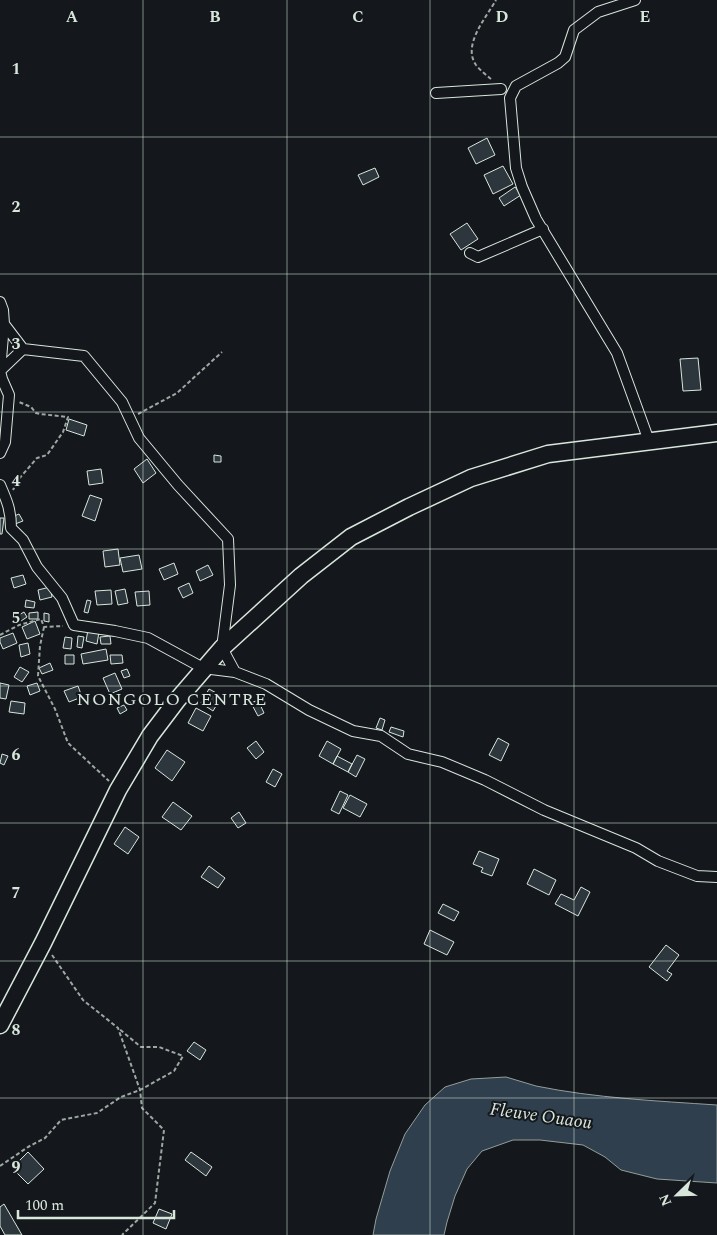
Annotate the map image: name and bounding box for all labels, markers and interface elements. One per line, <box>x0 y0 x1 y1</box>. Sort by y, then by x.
text: A <box>66 5 79 29</box>
text: B <box>209 5 221 29</box>
text: C <box>352 5 364 29</box>
text: D <box>496 5 509 29</box>
text: E <box>640 5 650 29</box>
text: 1 <box>12 57 20 81</box>
text: 2 <box>12 195 21 219</box>
text: 3 <box>12 332 21 356</box>
text: 4 <box>12 469 21 493</box>
text: 5 <box>12 606 20 630</box>
district label: NONGOLO CENTRE <box>77 686 268 713</box>
text: 6 <box>12 743 21 767</box>
text: 7 <box>12 881 21 905</box>
text: 8 <box>12 1018 21 1042</box>
water label: Fleuve Ouaou <box>488 1095 594 1137</box>
text: 9 <box>12 1155 21 1179</box>
north arrow <box>652 1170 702 1220</box>
scale bar <box>18 1188 174 1220</box>
text: N <box>654 1191 677 1209</box>
text: 100 m <box>25 1194 64 1217</box>

